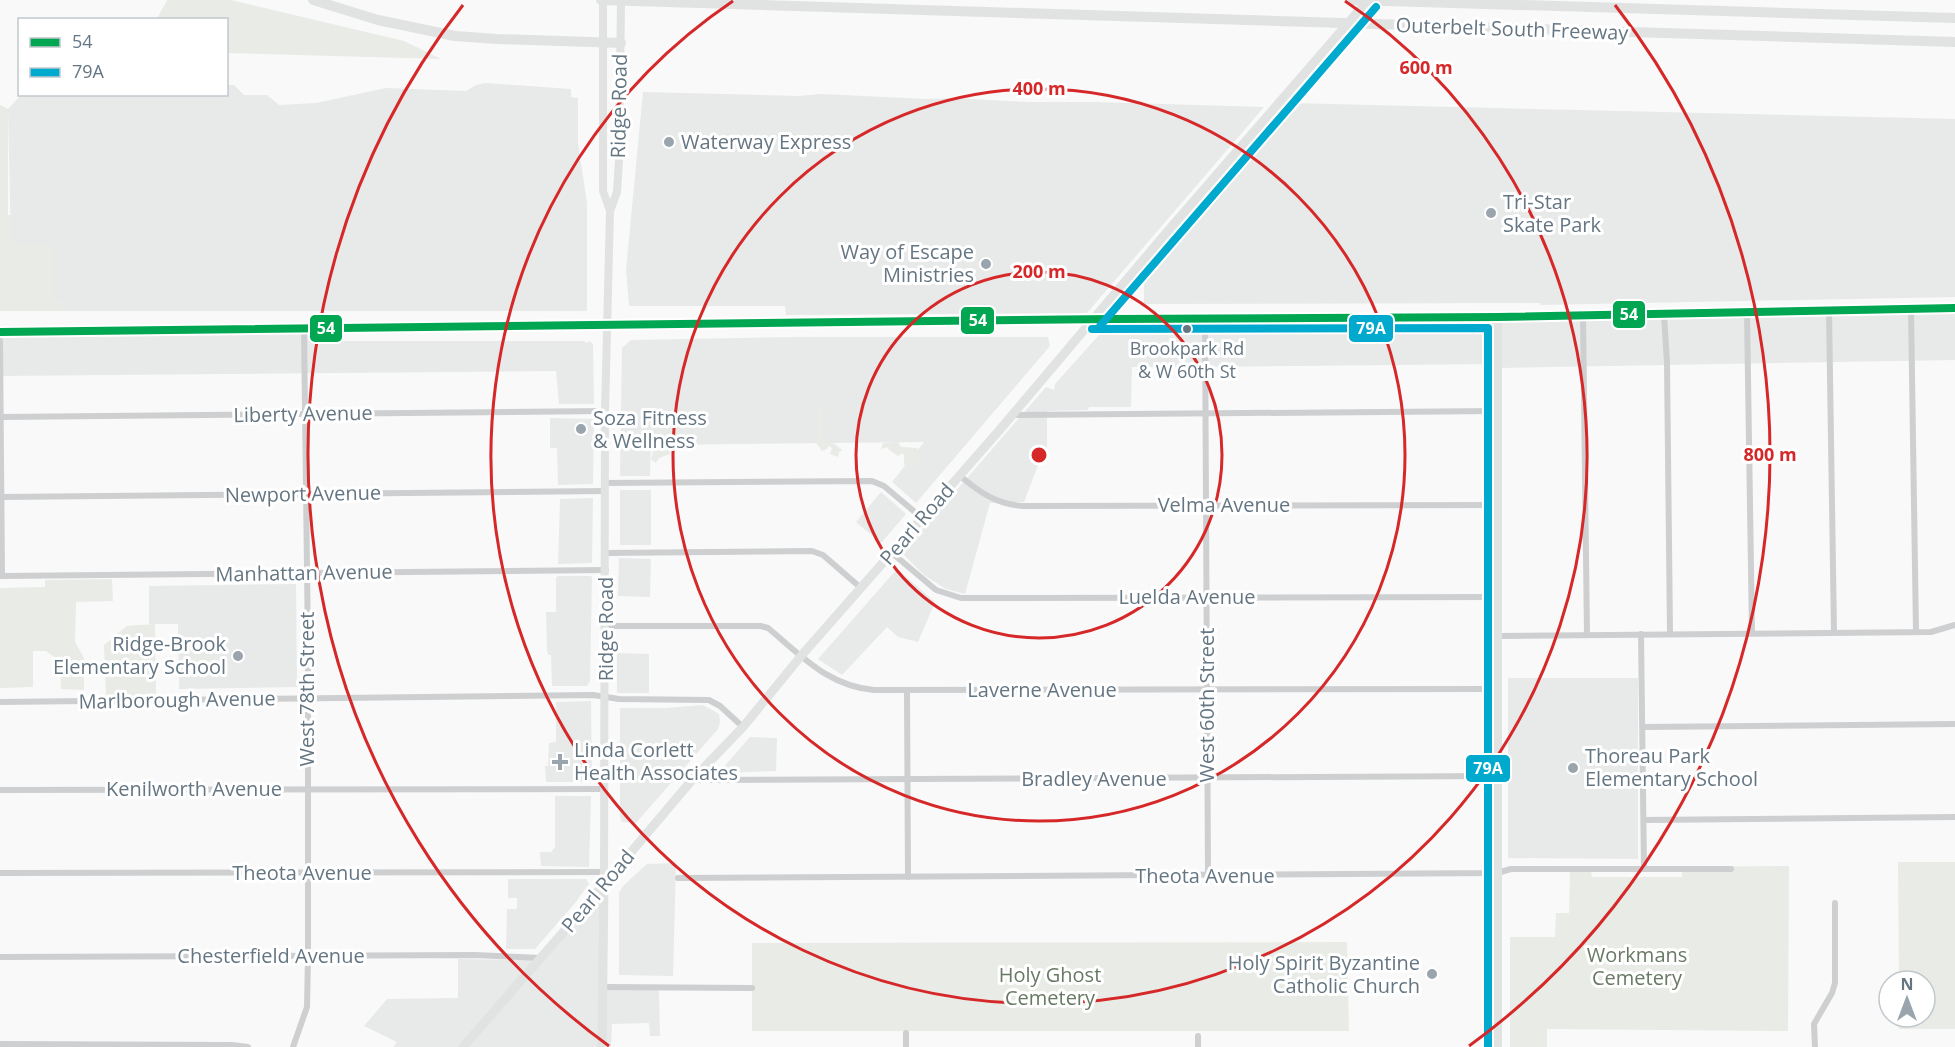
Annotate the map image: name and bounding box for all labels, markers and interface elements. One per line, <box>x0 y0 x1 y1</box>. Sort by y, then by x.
street label: Outerbelt South Freeway <box>1395 11 1630 46</box>
legend <box>18 18 228 96</box>
text: 54 <box>72 29 93 53</box>
street label: Ridge Road <box>604 53 633 159</box>
text: 600 m <box>1399 55 1453 79</box>
text: 79A <box>72 59 105 83</box>
text: 400 m <box>1012 76 1066 100</box>
place label: Waterway Express <box>681 128 851 155</box>
marker: Waterway Express <box>662 135 676 149</box>
place label: Tri-Star Skate Park <box>1503 188 1601 238</box>
marker: Tri-Star Skate Park <box>1484 206 1498 220</box>
place label: Way of Escape Ministries <box>840 238 974 288</box>
marker: Way of Escape Ministries <box>979 257 993 271</box>
text: 200 m <box>1012 259 1066 283</box>
line badge: 54 <box>1612 300 1646 329</box>
text: 54 <box>1620 303 1638 325</box>
line badge: 54 <box>960 306 995 335</box>
text: 54 <box>969 309 987 331</box>
line badge: 54 <box>309 314 343 343</box>
line badge: 79A <box>1348 314 1394 343</box>
text: 54 <box>317 317 335 339</box>
text: 79A <box>1356 317 1387 339</box>
marker: Brookpark Rd & W 60th St <box>1181 323 1193 335</box>
place label: Brookpark Rd & W 60th St <box>1130 336 1244 383</box>
street label: Liberty Avenue <box>233 399 373 428</box>
place label: Soza Fitness & Wellness <box>593 404 707 454</box>
marker: Soza Fitness & Wellness <box>574 422 588 436</box>
text: 800 m <box>1743 442 1797 466</box>
centre of rings <box>1029 445 1049 465</box>
street label: Pearl Road <box>873 477 960 570</box>
street label: Newport Avenue <box>225 479 381 508</box>
street label: Velma Avenue <box>1158 491 1290 518</box>
street label: Manhattan Avenue <box>215 557 393 588</box>
street label: Ridge Road <box>592 577 619 681</box>
street label: Luelda Avenue <box>1118 583 1256 610</box>
street label: West 78th Street <box>293 612 320 766</box>
street label: West 60th Street <box>1193 628 1220 782</box>
place label: Ridge-Brook Elementary School <box>53 630 226 680</box>
marker: Ridge-Brook Elementary School <box>231 649 245 663</box>
street label: Laverne Avenue <box>967 676 1117 703</box>
street label: Marlborough Avenue <box>78 684 276 715</box>
place label: Linda Corlett Health Associates <box>574 736 738 786</box>
place label: Thoreau Park Elementary School <box>1585 742 1758 792</box>
marker: Linda Corlett Health Associates <box>551 753 569 771</box>
line badge: 79A <box>1465 754 1511 783</box>
text: 79A <box>1473 757 1504 779</box>
marker: Thoreau Park Elementary School <box>1566 761 1580 775</box>
street label: Bradley Avenue <box>1021 765 1167 792</box>
street label: Kenilworth Avenue <box>106 775 282 802</box>
street label: Pearl Road <box>555 843 640 938</box>
street label: Theota Avenue <box>232 859 372 886</box>
street label: Theota Avenue <box>1135 862 1275 889</box>
park label: Workmans Cemetery <box>1587 941 1687 991</box>
street label: Chesterfield Avenue <box>177 942 365 969</box>
place label: Holy Spirit Byzantine Catholic Church <box>1228 949 1420 999</box>
park label: Holy Ghost Cemetery <box>999 961 1101 1011</box>
marker: Holy Spirit Byzantine Catholic Church <box>1425 967 1439 981</box>
north arrow <box>1877 969 1937 1029</box>
text: N <box>1900 973 1914 995</box>

